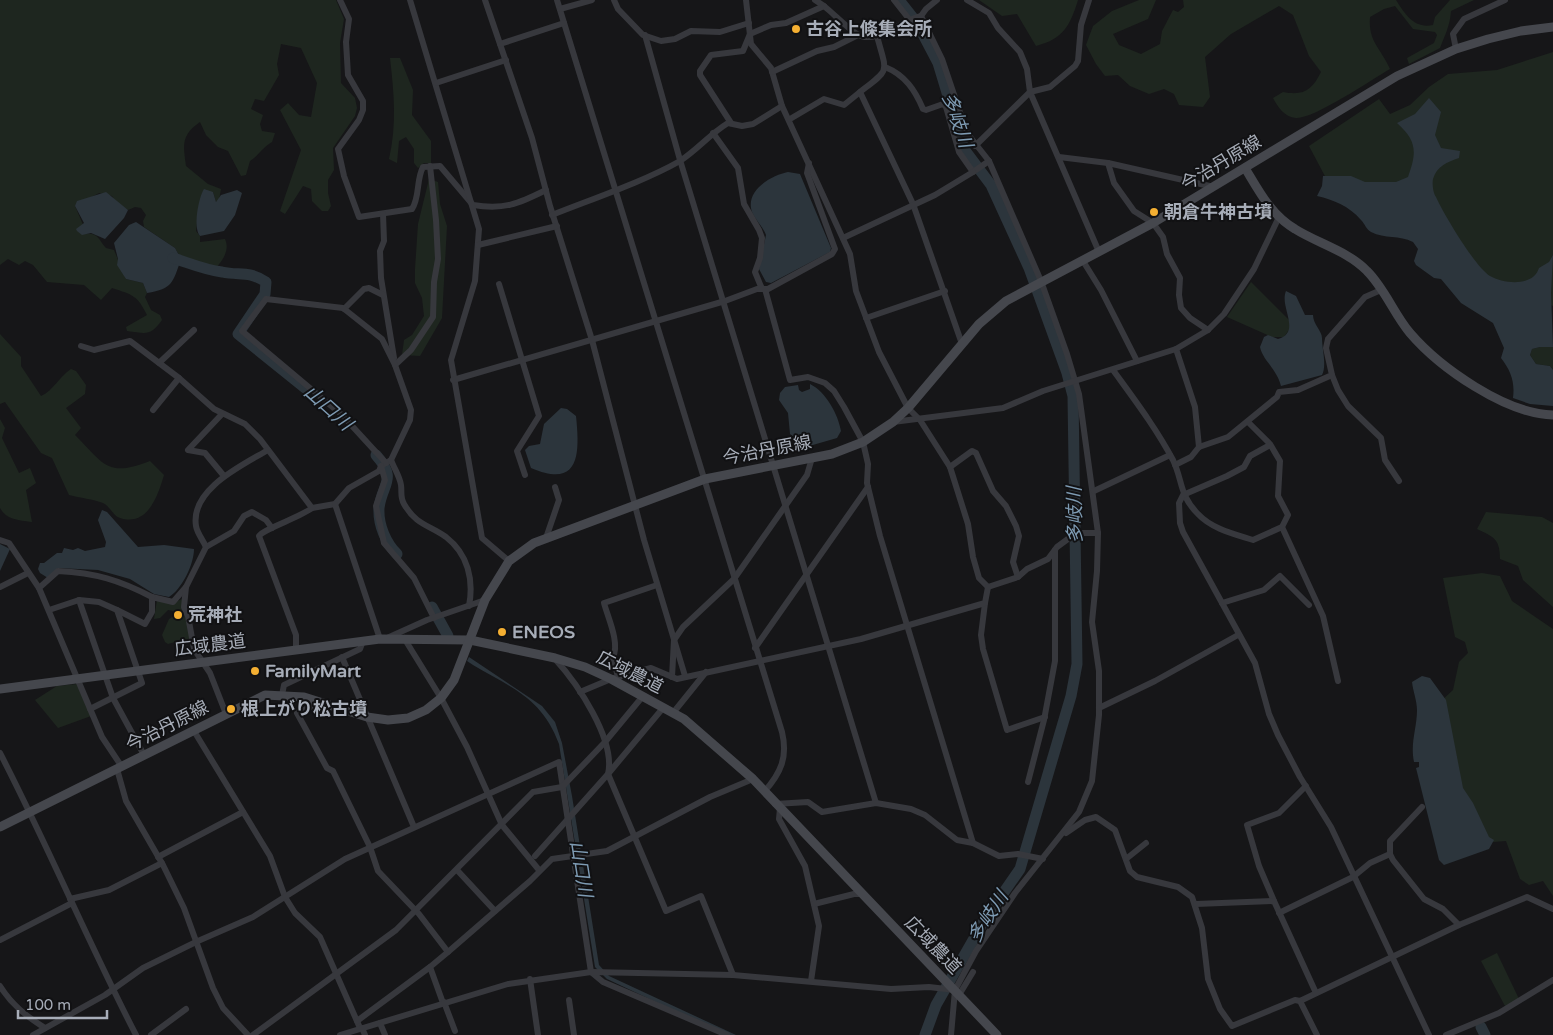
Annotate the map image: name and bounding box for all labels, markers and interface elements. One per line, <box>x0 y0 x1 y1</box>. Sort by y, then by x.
place label: 古谷上條集会所 <box>806 18 932 40</box>
marker: 古谷上條集会所 <box>790 23 802 35</box>
water label: 多岐川 <box>937 89 977 152</box>
street label: 今治丹原線 <box>1177 130 1265 196</box>
place label: 朝倉牛神古墳 <box>1164 201 1272 223</box>
marker: 朝倉牛神古墳 <box>1148 206 1160 218</box>
water label: 山口川 <box>299 381 358 437</box>
street label: 今治丹原線 <box>721 431 813 469</box>
water label: 多岐川 <box>1063 484 1086 544</box>
place label: 荒神社 <box>188 604 242 626</box>
marker: 荒神社 <box>172 609 184 621</box>
place label: ENEOS <box>512 621 575 643</box>
marker: ENEOS <box>496 626 508 638</box>
street label: 広域農道 <box>173 630 247 660</box>
street label: 広域農道 <box>593 646 667 698</box>
place label: FamilyMart <box>265 660 361 682</box>
marker: FamilyMart <box>249 665 261 677</box>
street label: 今治丹原線 <box>122 696 212 756</box>
place label: 根上がり松古墳 <box>241 698 367 720</box>
marker: 根上がり松古墳 <box>225 703 237 715</box>
water label: 山口川 <box>566 839 597 901</box>
water label: 多岐川 <box>963 885 1014 947</box>
street label: 広域農道 <box>900 911 966 979</box>
scale bar <box>18 988 106 1020</box>
text: 100 m <box>25 996 71 1014</box>

